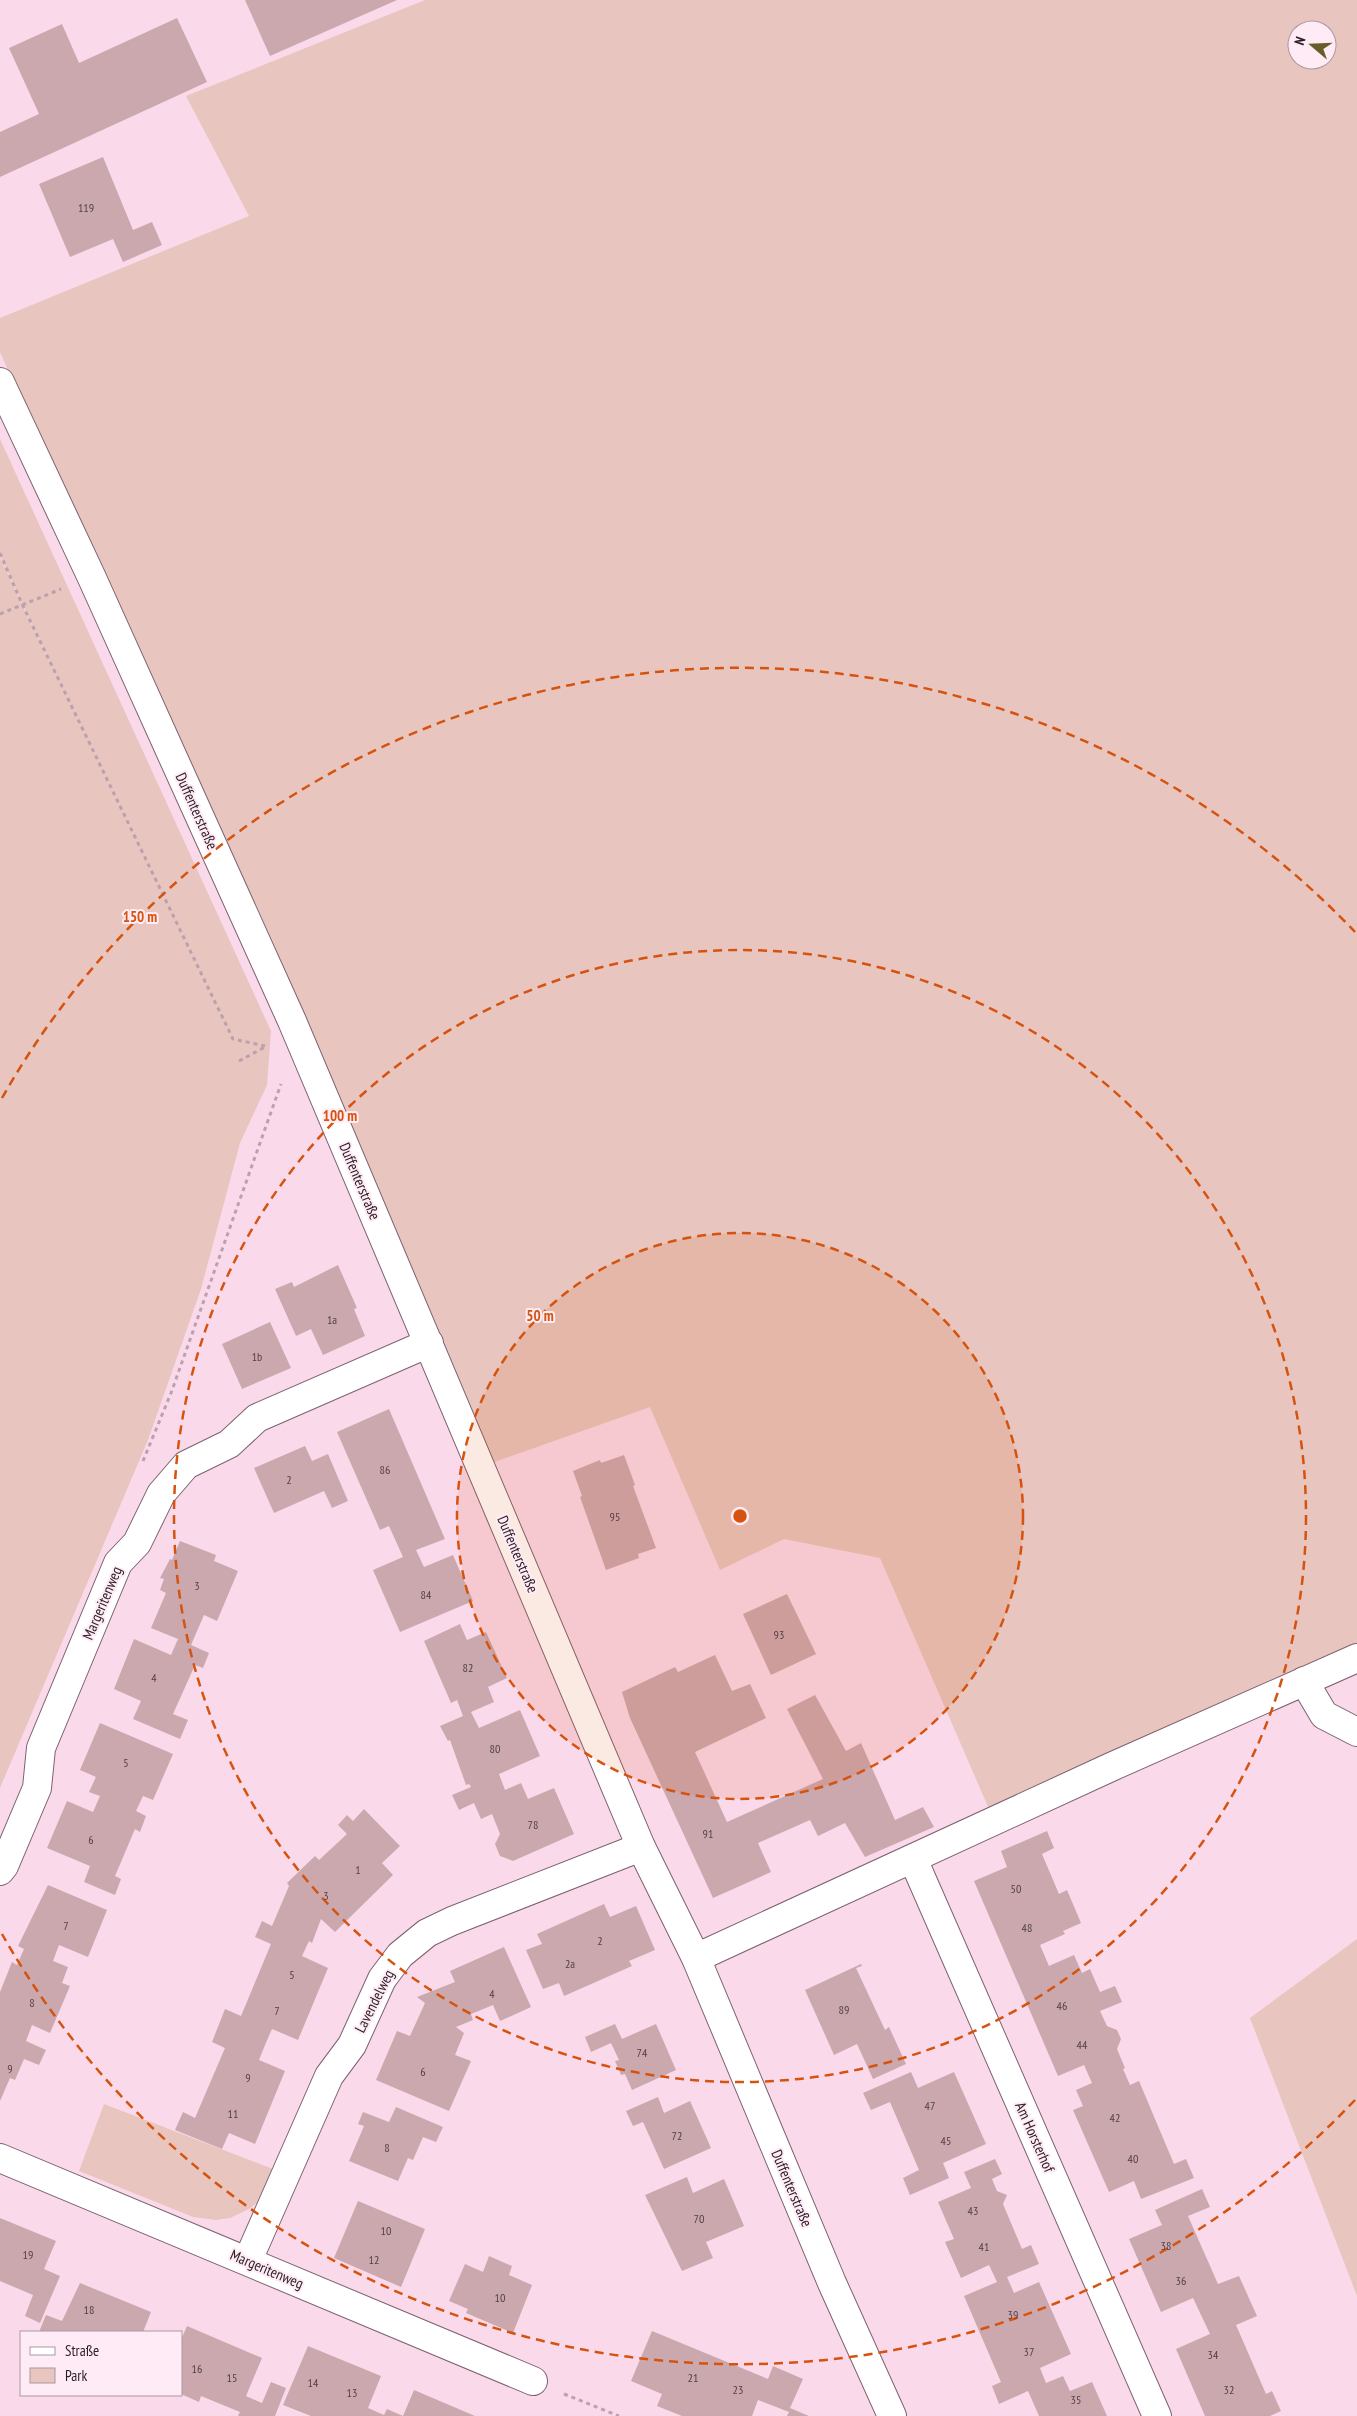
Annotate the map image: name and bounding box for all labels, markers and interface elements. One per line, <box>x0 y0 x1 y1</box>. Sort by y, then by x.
north arrow <box>1287 20 1337 70</box>
text: N <box>1290 34 1309 47</box>
house number: 119 <box>78 200 94 215</box>
street label: Duffenterstraße <box>172 770 222 852</box>
text: 150 m <box>123 907 157 926</box>
text: 100 m <box>323 1106 357 1125</box>
street label: Duffenterstraße <box>335 1140 385 1222</box>
text: 50 m <box>526 1306 554 1325</box>
house number: 1a <box>327 1312 337 1327</box>
house number: 1b <box>252 1349 262 1364</box>
house number: 86 <box>380 1462 390 1477</box>
house number: 2 <box>286 1472 292 1487</box>
centre of rings <box>731 1507 749 1525</box>
house number: 95 <box>610 1509 620 1524</box>
street label: Duffenterstraße <box>493 1513 543 1595</box>
street label: Margeritenweg <box>78 1563 126 1643</box>
house number: 3 <box>194 1578 200 1593</box>
house number: 84 <box>421 1587 432 1602</box>
house number: 93 <box>774 1627 784 1642</box>
house number: 82 <box>463 1660 473 1675</box>
house number: 4 <box>151 1670 157 1685</box>
house number: 80 <box>490 1741 500 1756</box>
house number: 5 <box>123 1755 129 1770</box>
house number: 78 <box>528 1817 538 1832</box>
house number: 91 <box>703 1826 713 1841</box>
house number: 6 <box>88 1832 94 1847</box>
house number: 1 <box>355 1862 361 1877</box>
house number: 50 <box>1011 1881 1021 1896</box>
house number: 3 <box>323 1888 329 1903</box>
house number: 7 <box>63 1918 69 1933</box>
house number: 48 <box>1022 1920 1032 1935</box>
house number: 2 <box>597 1933 603 1948</box>
house number: 2a <box>565 1956 575 1971</box>
street label: Lavendelweg <box>350 1966 398 2036</box>
house number: 5 <box>289 1967 295 1982</box>
house number: 4 <box>489 1986 495 2001</box>
house number: 8 <box>29 1995 35 2010</box>
house number: 46 <box>1057 1998 1067 2013</box>
house number: 89 <box>839 2002 849 2017</box>
house number: 7 <box>274 2003 280 2018</box>
house number: 44 <box>1077 2037 1088 2052</box>
house number: 74 <box>637 2045 648 2060</box>
house number: 9 <box>7 2061 13 2076</box>
house number: 6 <box>420 2064 426 2079</box>
house number: 9 <box>245 2070 251 2085</box>
house number: 47 <box>925 2098 935 2113</box>
street label: Am Horsterhof <box>1011 2099 1059 2176</box>
house number: 11 <box>228 2106 238 2121</box>
house number: 42 <box>1110 2110 1120 2125</box>
house number: 72 <box>672 2128 682 2143</box>
house number: 45 <box>941 2133 951 2148</box>
house number: 8 <box>384 2140 390 2155</box>
street label: Duffenterstraße <box>767 2147 817 2229</box>
house number: 40 <box>1128 2151 1138 2166</box>
house number: 43 <box>968 2203 978 2218</box>
house number: 70 <box>694 2211 704 2226</box>
house number: 10 <box>381 2223 391 2238</box>
house number: 38 <box>1161 2238 1171 2253</box>
house number: 41 <box>979 2239 989 2254</box>
street label: Margeritenweg <box>227 2245 307 2293</box>
house number: 19 <box>23 2247 33 2262</box>
house number: 12 <box>369 2252 379 2267</box>
house number: 36 <box>1176 2273 1186 2288</box>
house number: 10 <box>495 2290 505 2305</box>
house number: 18 <box>84 2302 94 2317</box>
house number: 39 <box>1008 2307 1018 2322</box>
legend <box>20 2331 182 2396</box>
text: Straße <box>65 2341 99 2360</box>
house number: 37 <box>1024 2344 1034 2359</box>
house number: 34 <box>1208 2347 1219 2362</box>
house number: 16 <box>192 2361 202 2376</box>
text: Park <box>65 2366 87 2385</box>
house number: 15 <box>227 2370 237 2385</box>
house number: 21 <box>688 2370 698 2385</box>
house number: 14 <box>308 2375 319 2390</box>
house number: 23 <box>733 2382 743 2397</box>
house number: 32 <box>1224 2382 1234 2397</box>
house number: 13 <box>347 2385 357 2400</box>
house number: 35 <box>1071 2392 1081 2407</box>

